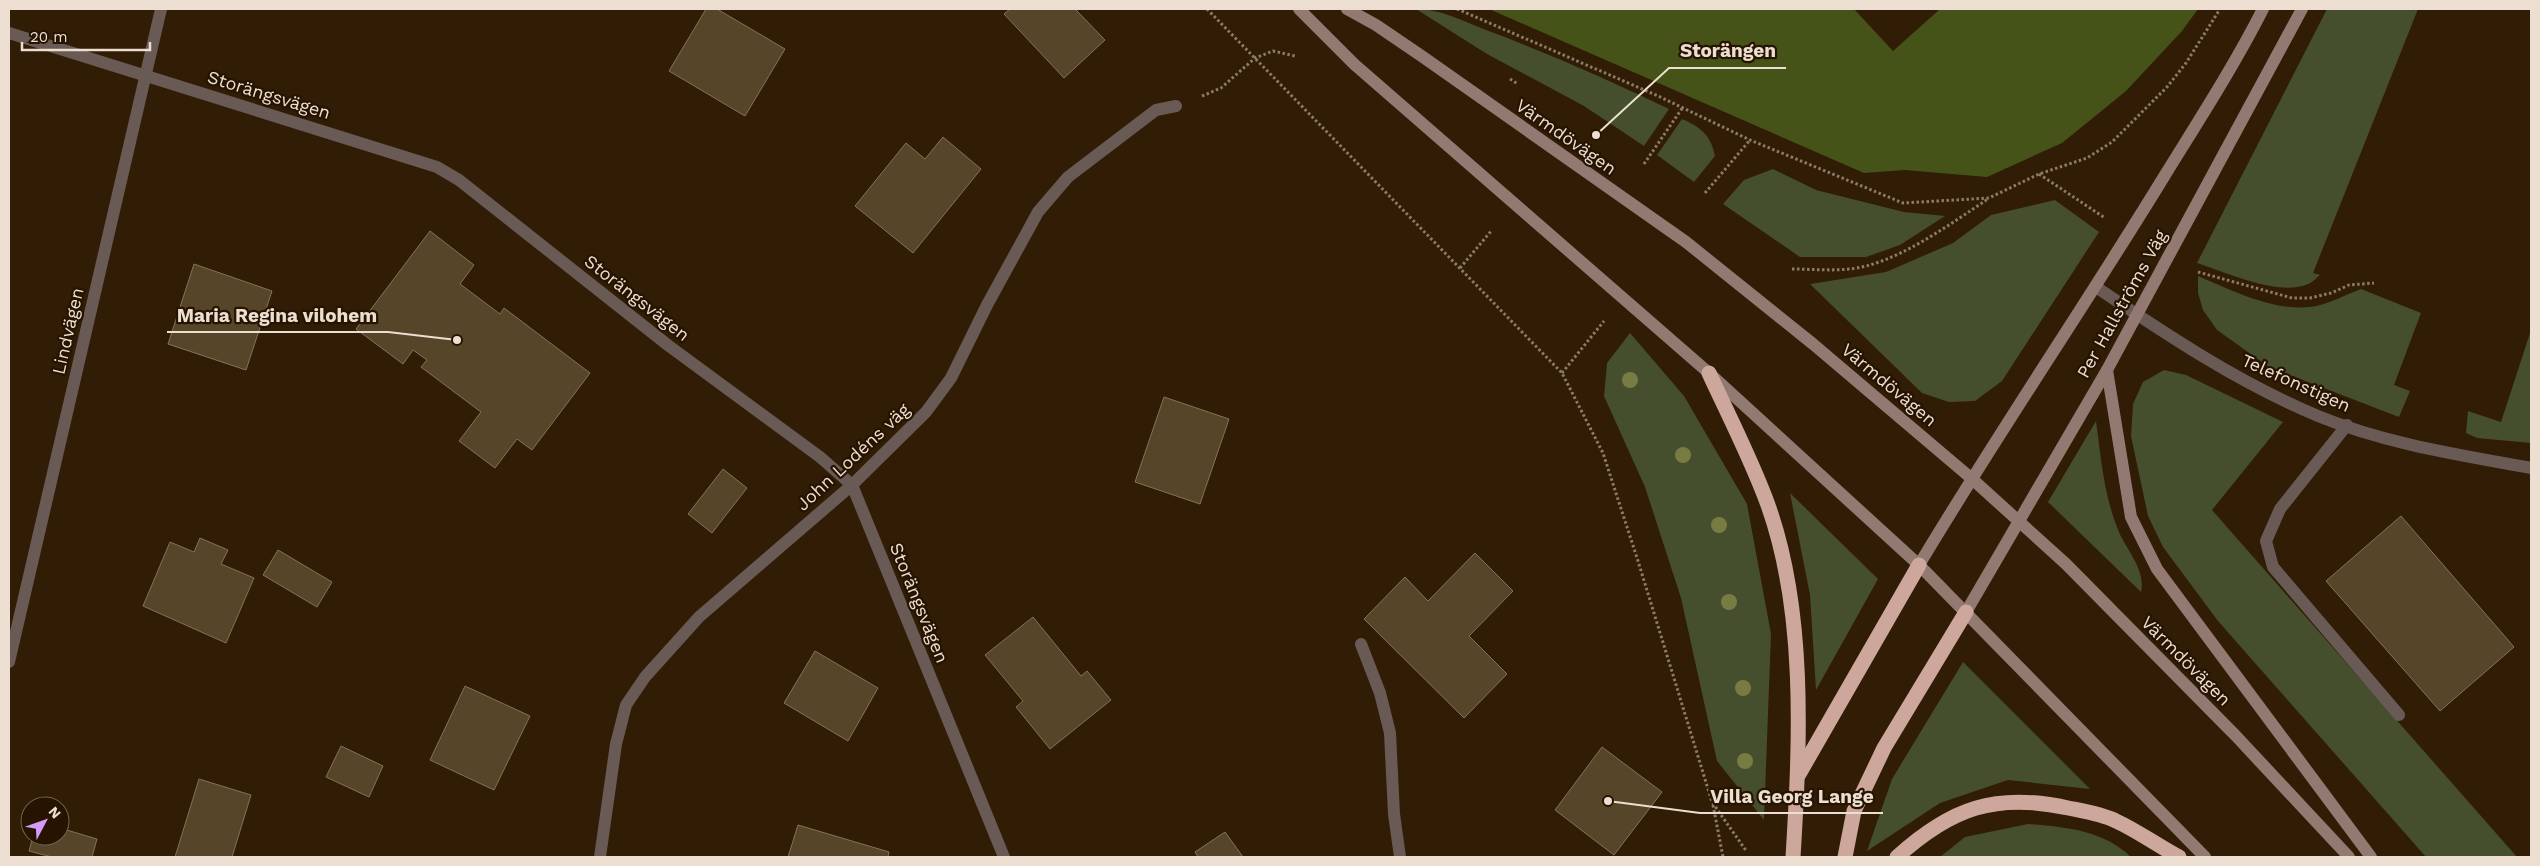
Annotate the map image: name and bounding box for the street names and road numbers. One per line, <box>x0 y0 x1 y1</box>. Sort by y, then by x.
street label: Storängsvägen <box>205 66 333 123</box>
street label: Värmdövägen <box>1512 94 1621 179</box>
street label: Per Hallströms Väg <box>2072 226 2171 381</box>
street label: Storängsvägen <box>581 250 694 345</box>
street label: Lindvägen <box>47 285 88 376</box>
street label: Värmdövägen <box>1837 339 1941 431</box>
street label: Telefonstigen <box>2239 349 2354 416</box>
street label: John Lodéns väg <box>792 398 914 515</box>
street label: Storängsvägen <box>886 540 953 666</box>
street label: Värmdövägen <box>2137 612 2235 710</box>

